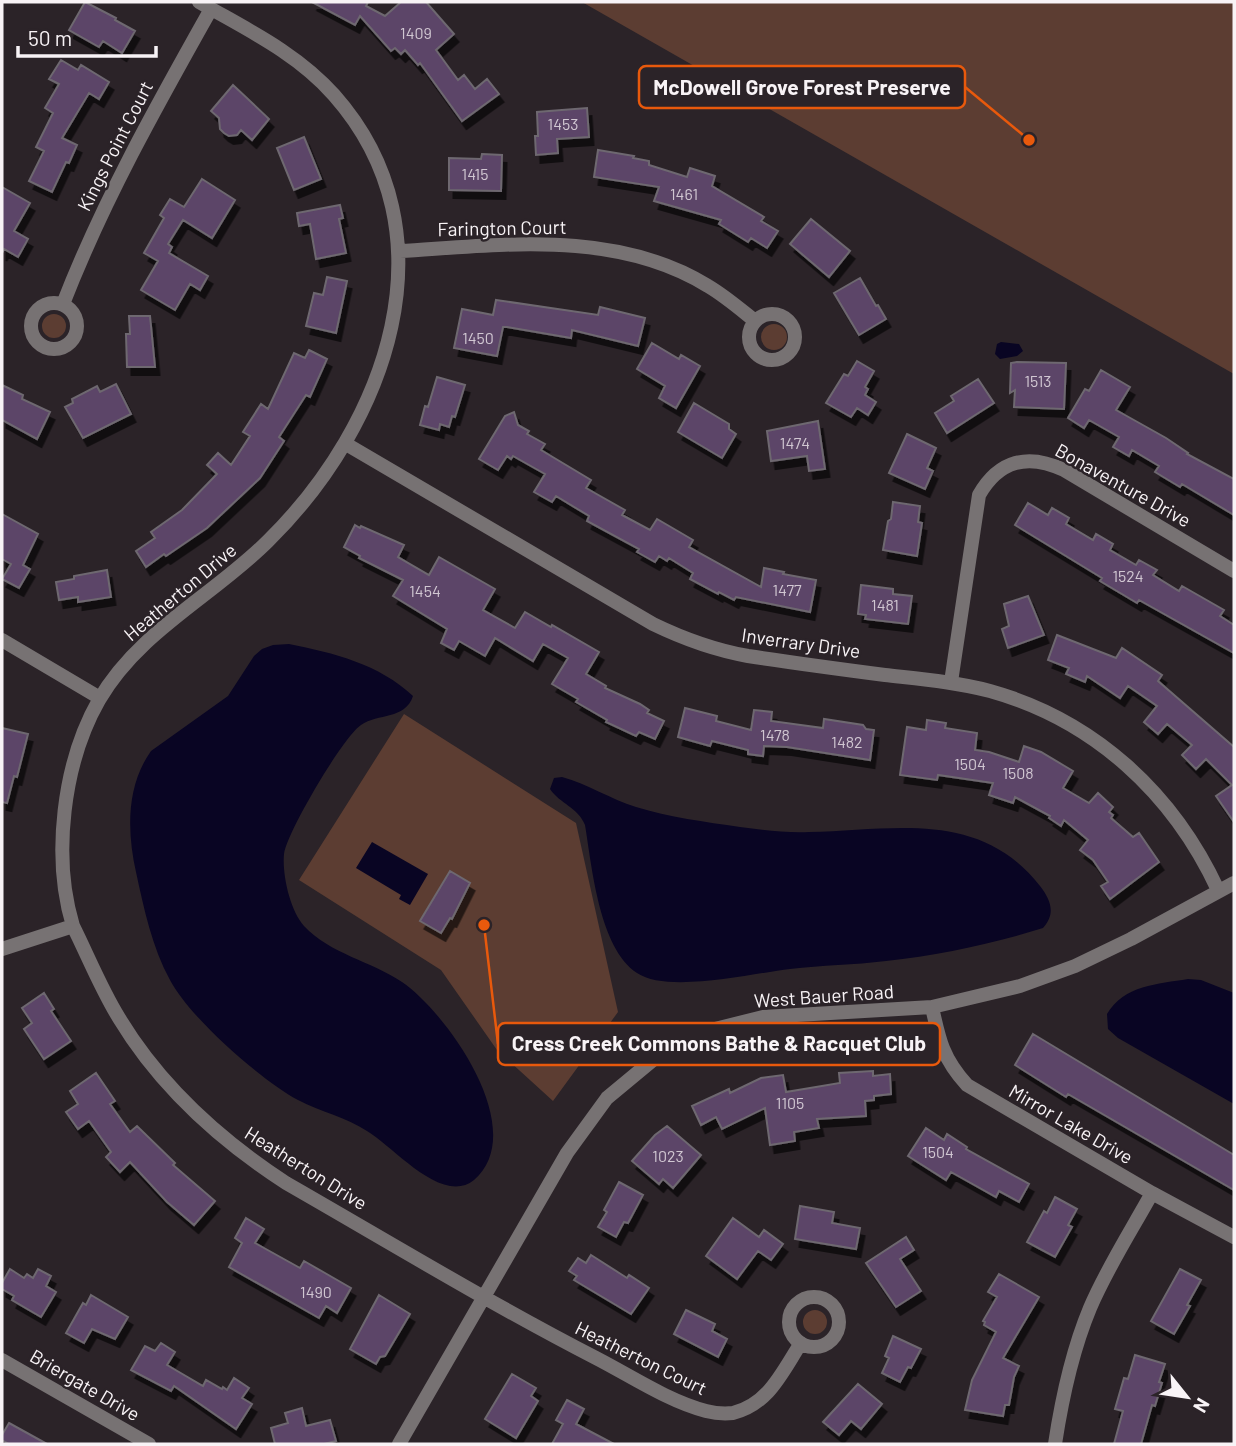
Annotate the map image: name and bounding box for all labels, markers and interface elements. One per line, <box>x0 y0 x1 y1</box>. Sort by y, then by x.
scale bar <box>18 14 156 58</box>
house number: 1409 <box>400 23 432 42</box>
text: 50 m <box>28 25 72 50</box>
callout: McDowell Grove Forest Preserve <box>639 66 965 108</box>
text: McDowell Grove Forest Preserve <box>653 74 951 99</box>
street label: Kings Point Court <box>72 77 157 215</box>
house number: 1453 <box>548 114 578 133</box>
house number: 1415 <box>462 164 488 183</box>
house number: 1461 <box>670 184 698 203</box>
street label: Farington Court <box>437 215 567 240</box>
house number: 1450 <box>462 328 494 347</box>
house number: 1513 <box>1024 371 1052 390</box>
house number: 1474 <box>780 433 810 452</box>
street label: Bonaventure Drive <box>1051 438 1195 531</box>
street label: Heatherton Drive <box>119 538 241 645</box>
house number: 1524 <box>1112 566 1144 585</box>
house number: 1477 <box>772 580 802 599</box>
house number: 1454 <box>409 581 441 600</box>
house number: 1481 <box>871 595 899 614</box>
street label: Inverrary Drive <box>740 623 862 662</box>
house number: 1478 <box>760 725 790 744</box>
house number: 1482 <box>831 732 863 751</box>
house number: 1504 <box>954 754 986 773</box>
house number: 1508 <box>1002 763 1034 782</box>
street label: West Bauer Road <box>753 979 895 1012</box>
callout: Cress Creek Commons Bathe & Racquet Club <box>498 1023 940 1065</box>
text: Cress Creek Commons Bathe & Racquet Club <box>512 1030 926 1055</box>
street label: Mirror Lake Drive <box>1005 1079 1137 1168</box>
house number: 1105 <box>776 1093 804 1112</box>
street label: Heatherton Drive <box>241 1121 372 1214</box>
house number: 1504 <box>922 1142 954 1161</box>
house number: 1023 <box>652 1146 684 1165</box>
house number: 1490 <box>300 1282 332 1301</box>
street label: Heatherton Court <box>572 1316 711 1399</box>
street label: Briergate Drive <box>26 1344 144 1425</box>
north arrow <box>1152 1362 1222 1432</box>
text: N <box>1189 1395 1215 1417</box>

